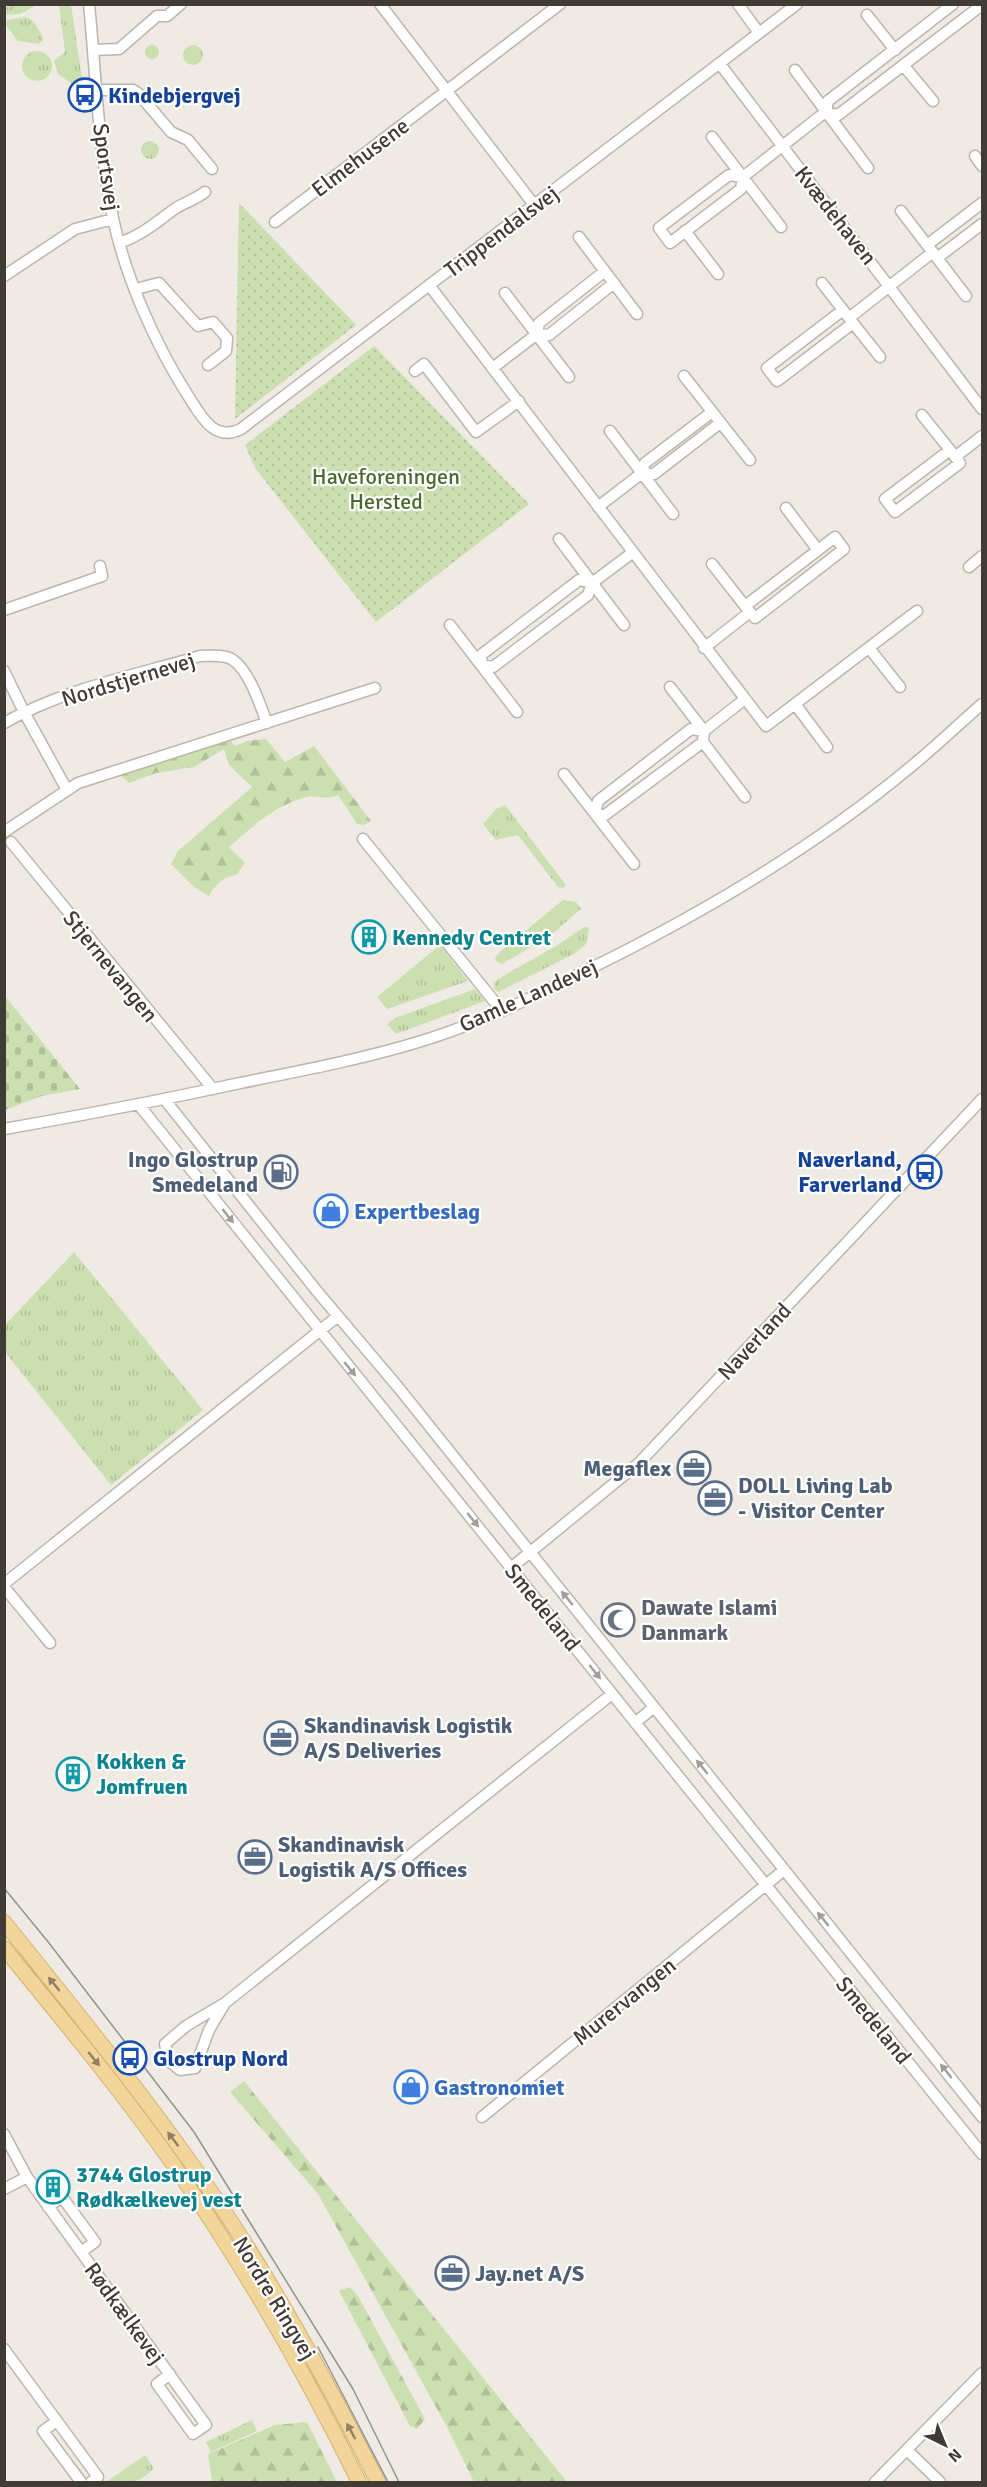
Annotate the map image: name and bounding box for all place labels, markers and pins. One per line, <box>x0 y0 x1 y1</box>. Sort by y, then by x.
bus stop icon: Kindebjergvej <box>67 77 103 113</box>
place label: Kindebjergvej <box>108 82 241 109</box>
building icon: Kennedy Centret <box>351 919 387 955</box>
place label: Kennedy Centret <box>392 924 551 951</box>
place label: Ingo Glostrup Smedeland <box>128 1146 258 1198</box>
place label: Naverland, Farverland <box>797 1146 902 1198</box>
fuel station icon: Ingo Glostrup Smedeland <box>263 1154 299 1190</box>
bus stop icon: Naverland, Farverland <box>907 1154 943 1190</box>
shop icon: Expertbeslag <box>313 1193 349 1229</box>
place label: Expertbeslag <box>354 1198 480 1225</box>
office icon: Megaflex <box>676 1450 712 1486</box>
place label: Megaflex <box>583 1455 671 1482</box>
place label: DOLL Living Lab - Visitor Center <box>738 1472 893 1524</box>
office icon: DOLL Living Lab - Visitor Center <box>697 1480 733 1516</box>
place label: Dawate Islami Danmark <box>641 1594 777 1646</box>
mosque icon: Dawate Islami Danmark <box>600 1602 636 1638</box>
place label: Skandinavisk Logistik A/S Deliveries <box>304 1712 513 1764</box>
office icon: Skandinavisk Logistik A/S Deliveries <box>263 1720 299 1756</box>
place label: Kokken & Jomfruen <box>96 1748 188 1800</box>
building icon: Kokken & Jomfruen <box>55 1756 91 1792</box>
place label: Skandinavisk Logistik A/S Offices <box>278 1831 467 1883</box>
office icon: Skandinavisk Logistik A/S Offices <box>237 1839 273 1875</box>
bus stop icon: Glostrup Nord <box>112 2040 148 2076</box>
place label: Glostrup Nord <box>153 2045 288 2072</box>
shop icon: Gastronomiet <box>393 2069 429 2105</box>
place label: Gastronomiet <box>434 2074 565 2101</box>
place label: 3744 Glostrup Rødkælkevej vest <box>76 2161 242 2213</box>
building icon: 3744 Glostrup Rødkælkevej vest <box>35 2169 71 2205</box>
office icon: Jay.net A/S <box>434 2255 470 2291</box>
place label: Jay.net A/S <box>475 2260 584 2287</box>

